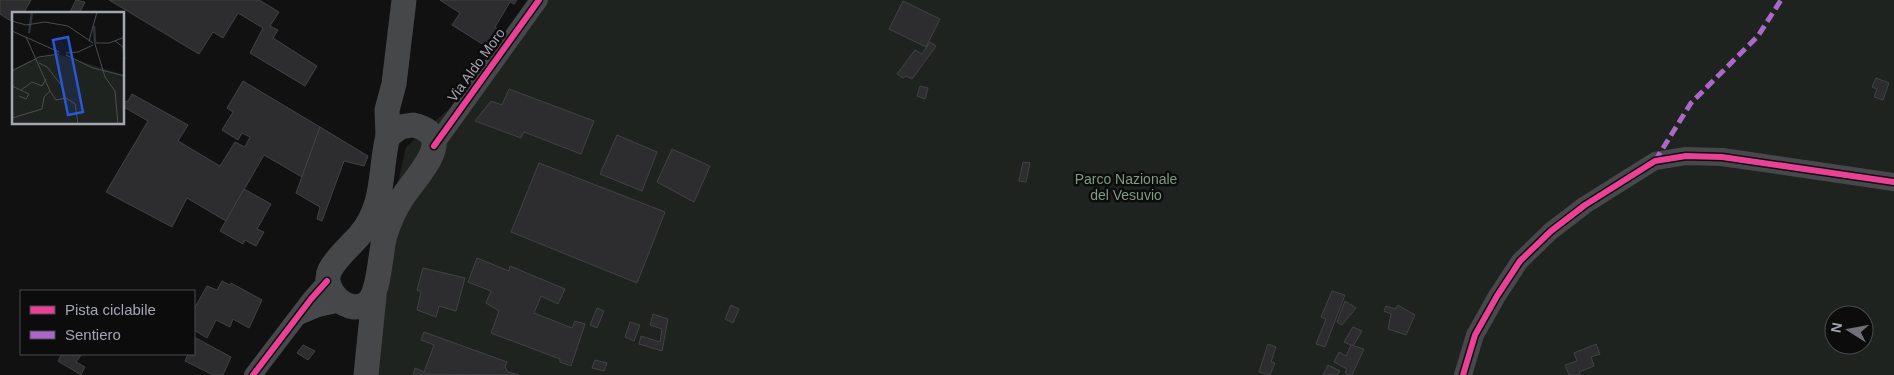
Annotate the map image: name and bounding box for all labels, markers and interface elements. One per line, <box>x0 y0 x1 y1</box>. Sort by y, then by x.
inset map <box>12 12 125 125</box>
street label: Via Aldo Moro <box>444 25 508 105</box>
park label: Parco Nazionale del Vesuvio <box>1075 171 1178 203</box>
legend <box>20 290 195 355</box>
text: Pista ciclabile <box>65 301 156 318</box>
north arrow <box>1824 305 1874 355</box>
text: N <box>1827 321 1845 334</box>
text: Sentiero <box>65 326 121 343</box>

